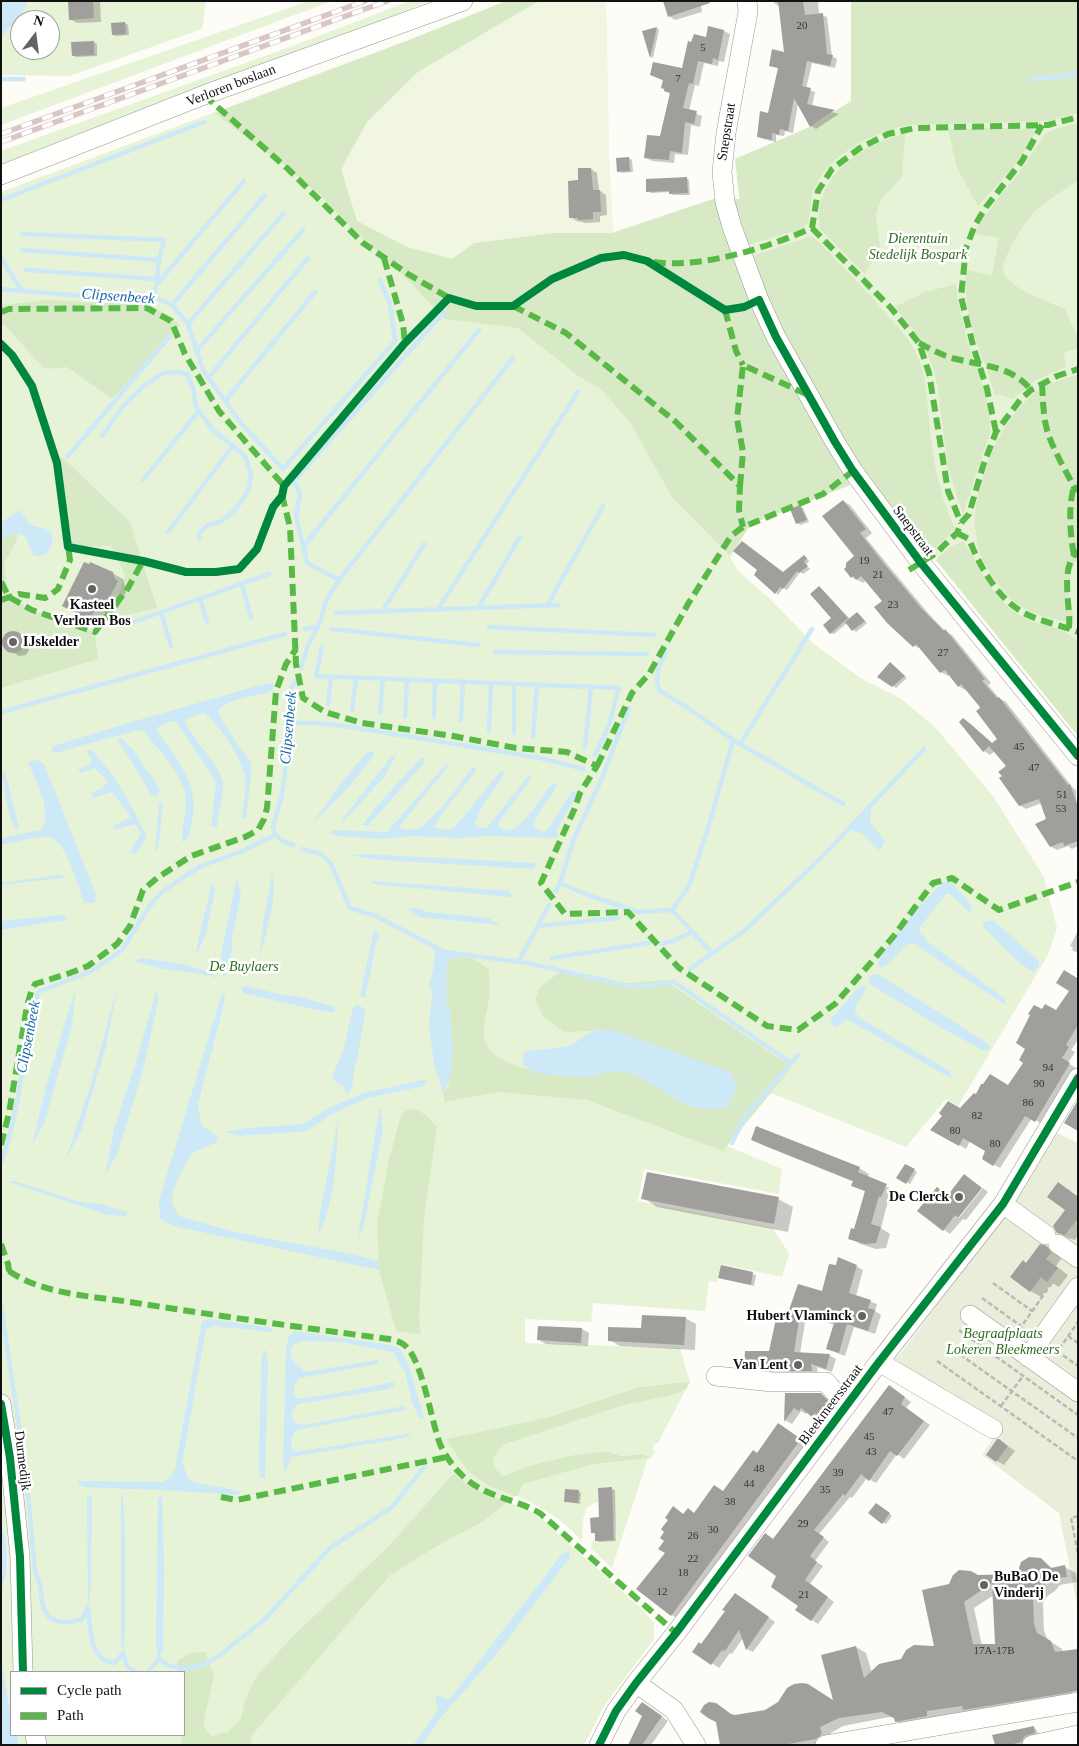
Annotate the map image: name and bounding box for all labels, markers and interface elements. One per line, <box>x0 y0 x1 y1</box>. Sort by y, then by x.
north arrow <box>10 10 60 60</box>
text: N <box>32 12 46 30</box>
house number: 20 <box>796 19 808 33</box>
house number: 5 <box>700 41 706 55</box>
street label: Verloren boslaan <box>184 61 278 111</box>
house number: 7 <box>675 72 681 86</box>
street label: Snepstraat <box>714 102 740 162</box>
park label: Dierentuin Stedelijk Bospark <box>869 231 967 264</box>
water label: Clipsenbeek <box>81 285 155 309</box>
street label: Snepstraat <box>889 503 937 559</box>
house number: 19 <box>859 554 870 568</box>
house number: 21 <box>872 568 884 582</box>
marker: Kasteel Verloren Bos <box>86 583 98 595</box>
place label: Kasteel Verloren Bos <box>53 597 131 630</box>
house number: 23 <box>888 598 898 612</box>
place label: IJskelder <box>23 634 79 650</box>
marker: IJskelder <box>7 636 19 648</box>
house number: 27 <box>938 646 948 660</box>
water label: Clipsenbeek <box>277 691 301 765</box>
house number: 45 <box>1014 740 1024 754</box>
house number: 47 <box>1028 761 1040 775</box>
house number: 51 <box>1056 788 1068 802</box>
house number: 53 <box>1056 802 1066 816</box>
park label: De Buylaers <box>209 959 279 975</box>
water label: Clipsenbeek <box>13 999 45 1075</box>
house number: 94 <box>1042 1061 1054 1075</box>
house number: 90 <box>1034 1077 1044 1091</box>
house number: 86 <box>1022 1096 1034 1110</box>
house number: 82 <box>972 1109 982 1123</box>
house number: 80 <box>950 1124 960 1138</box>
house number: 80 <box>990 1137 1000 1151</box>
place label: De Clerck <box>889 1189 949 1205</box>
marker: De Clerck <box>953 1191 965 1203</box>
place label: Hubert Vlaminck <box>747 1308 852 1324</box>
marker: Hubert Vlaminck <box>856 1310 868 1322</box>
park label: Begraafplaats Lokeren Bleekmeers <box>946 1326 1060 1358</box>
place label: Van Lent <box>733 1357 788 1373</box>
marker: Van Lent <box>792 1359 804 1371</box>
street label: Bleekmeersstraat <box>795 1361 867 1449</box>
house number: 47 <box>882 1405 894 1419</box>
street label: Durmedijk <box>10 1430 34 1492</box>
house number: 45 <box>864 1430 874 1444</box>
house number: 43 <box>866 1445 876 1459</box>
house number: 48 <box>754 1462 764 1476</box>
house number: 39 <box>832 1466 844 1480</box>
house number: 44 <box>744 1477 754 1491</box>
house number: 35 <box>820 1483 830 1497</box>
house number: 38 <box>724 1495 736 1509</box>
house number: 29 <box>798 1517 808 1531</box>
house number: 30 <box>708 1523 718 1537</box>
house number: 26 <box>688 1529 698 1543</box>
house number: 22 <box>688 1552 698 1566</box>
house number: 18 <box>678 1566 688 1580</box>
place label: BuBaO De Vinderij <box>994 1569 1058 1601</box>
marker: BuBaO De Vinderij <box>978 1579 990 1591</box>
house number: 12 <box>656 1585 668 1599</box>
house number: 21 <box>799 1588 810 1602</box>
house number: 17A-17B <box>974 1644 1014 1658</box>
legend <box>10 1671 185 1736</box>
text: Cycle path <box>57 1682 122 1698</box>
text: Path <box>57 1707 84 1723</box>

